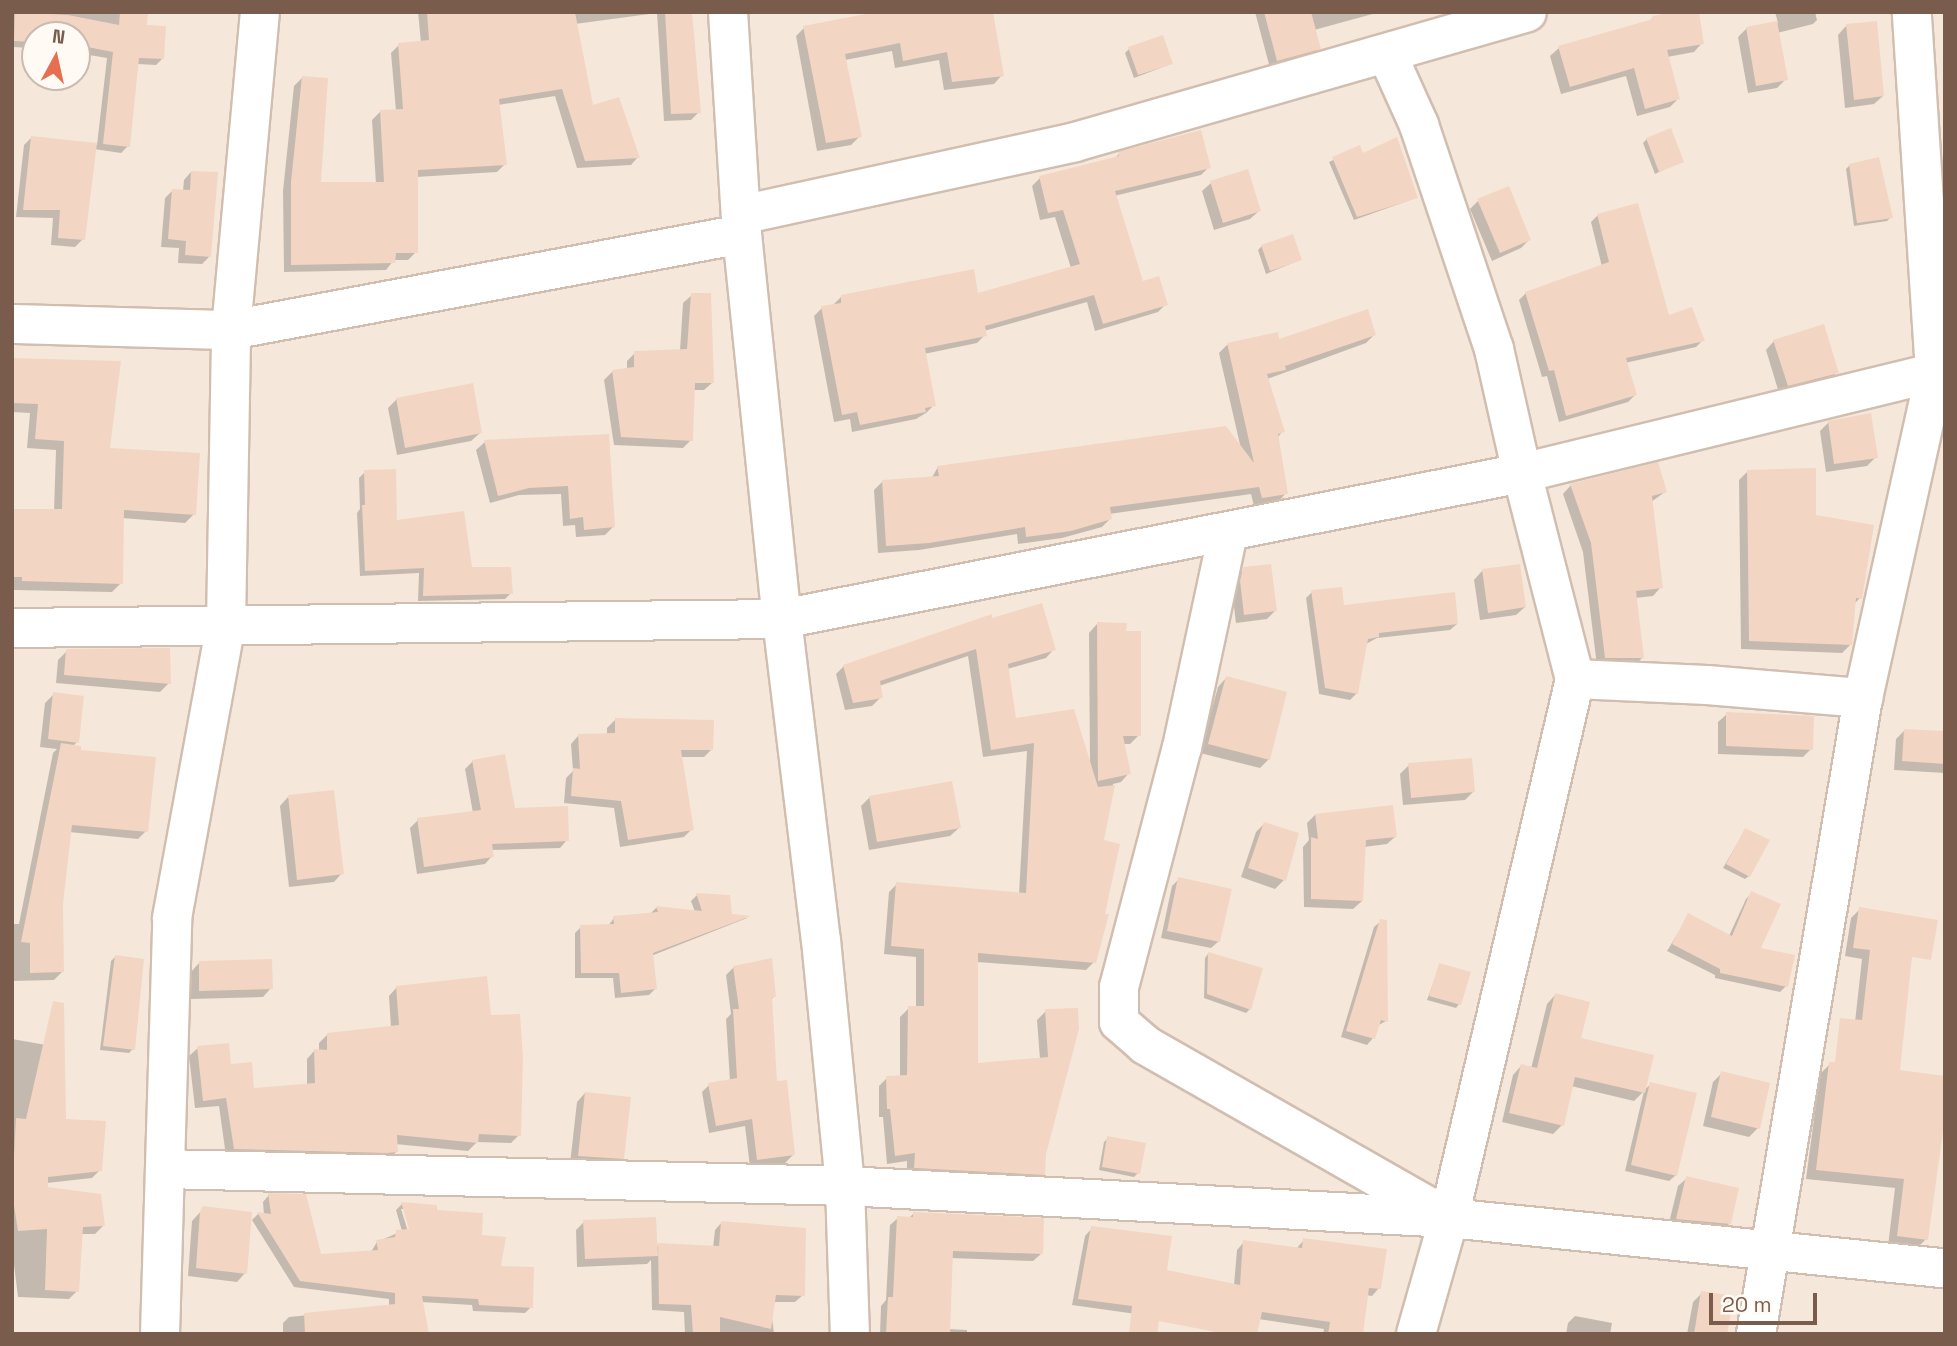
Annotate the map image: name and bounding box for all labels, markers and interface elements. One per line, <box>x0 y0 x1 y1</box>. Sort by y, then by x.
north arrow <box>21 21 91 91</box>
text: N <box>51 23 67 50</box>
scale bar <box>1712 1280 1820 1324</box>
text: 20 m <box>1722 1291 1772 1318</box>

